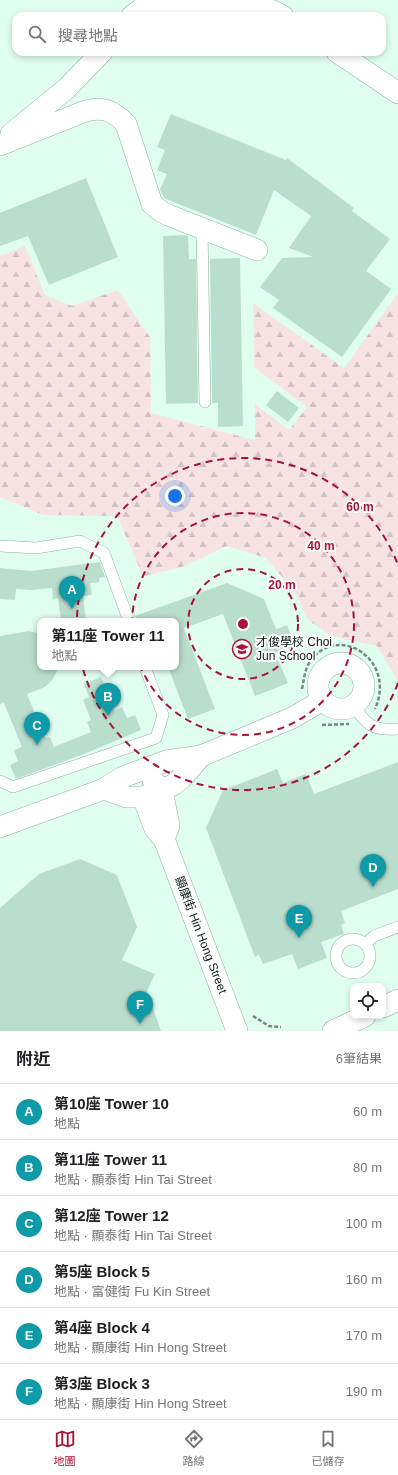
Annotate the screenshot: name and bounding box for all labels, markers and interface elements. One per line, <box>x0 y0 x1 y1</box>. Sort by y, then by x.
search box <box>12 12 386 56</box>
icon: search <box>26 23 48 45</box>
text: 搜尋地點 <box>58 27 118 44</box>
your location <box>165 486 185 506</box>
text: 60 m <box>346 500 374 514</box>
text: 40 m <box>307 539 335 553</box>
pin: A <box>59 576 85 609</box>
text: 20 m <box>268 578 296 592</box>
centre of rings <box>236 617 250 631</box>
popup <box>37 618 179 670</box>
text: 第11座 Tower 11 <box>51 627 165 644</box>
place label: 才俊學校 Choi Jun School <box>256 635 332 663</box>
school or university icon: 才俊學校 Choi Jun School <box>231 638 253 660</box>
text: 地點 <box>51 648 77 663</box>
pin: B <box>95 683 121 716</box>
pin: C <box>24 712 50 745</box>
pin: D <box>360 854 386 887</box>
street label: 顯康街 Hin Hong Street <box>172 874 230 996</box>
pin: E <box>286 905 312 938</box>
map controls <box>350 983 386 1019</box>
button: locate <box>350 983 386 1019</box>
pin: F <box>127 991 153 1024</box>
text: 附近 <box>16 1050 50 1069</box>
text: 6筆結果 <box>336 1051 382 1066</box>
text: 第10座 Tower 10 <box>54 1095 169 1112</box>
text: A <box>24 1104 34 1119</box>
text: 60 m <box>353 1104 382 1119</box>
text: 地點 <box>54 1116 80 1131</box>
text: 第11座 Tower 11 <box>54 1151 167 1168</box>
text: B <box>24 1160 34 1175</box>
text: 80 m <box>353 1160 382 1175</box>
text: 地點 · 顯泰街 Hin Tai Street <box>54 1172 212 1187</box>
text: 第12座 Tower 12 <box>54 1207 169 1224</box>
text: C <box>24 1216 34 1231</box>
text: 100 m <box>346 1216 382 1231</box>
text: 地點 · 顯泰街 Hin Tai Street <box>54 1228 212 1243</box>
text: 第5座 Block 5 <box>54 1263 150 1280</box>
text: D <box>24 1272 34 1287</box>
text: 160 m <box>346 1272 382 1287</box>
text: 地點 · 富健街 Fu Kin Street <box>54 1284 210 1299</box>
text: 第4座 Block 4 <box>54 1319 150 1336</box>
text: E <box>25 1328 33 1343</box>
text: 170 m <box>346 1328 382 1343</box>
text: 地點 · 顯康街 Hin Hong Street <box>54 1340 227 1355</box>
text: 第3座 Block 3 <box>54 1375 150 1392</box>
text: F <box>25 1384 33 1399</box>
text: 190 m <box>346 1384 382 1399</box>
text: 地點 · 顯康街 Hin Hong Street <box>54 1396 227 1411</box>
tab: 地圖 <box>54 1428 76 1468</box>
tab: 路線 <box>183 1428 205 1468</box>
tab: 已儲存 <box>312 1428 345 1468</box>

